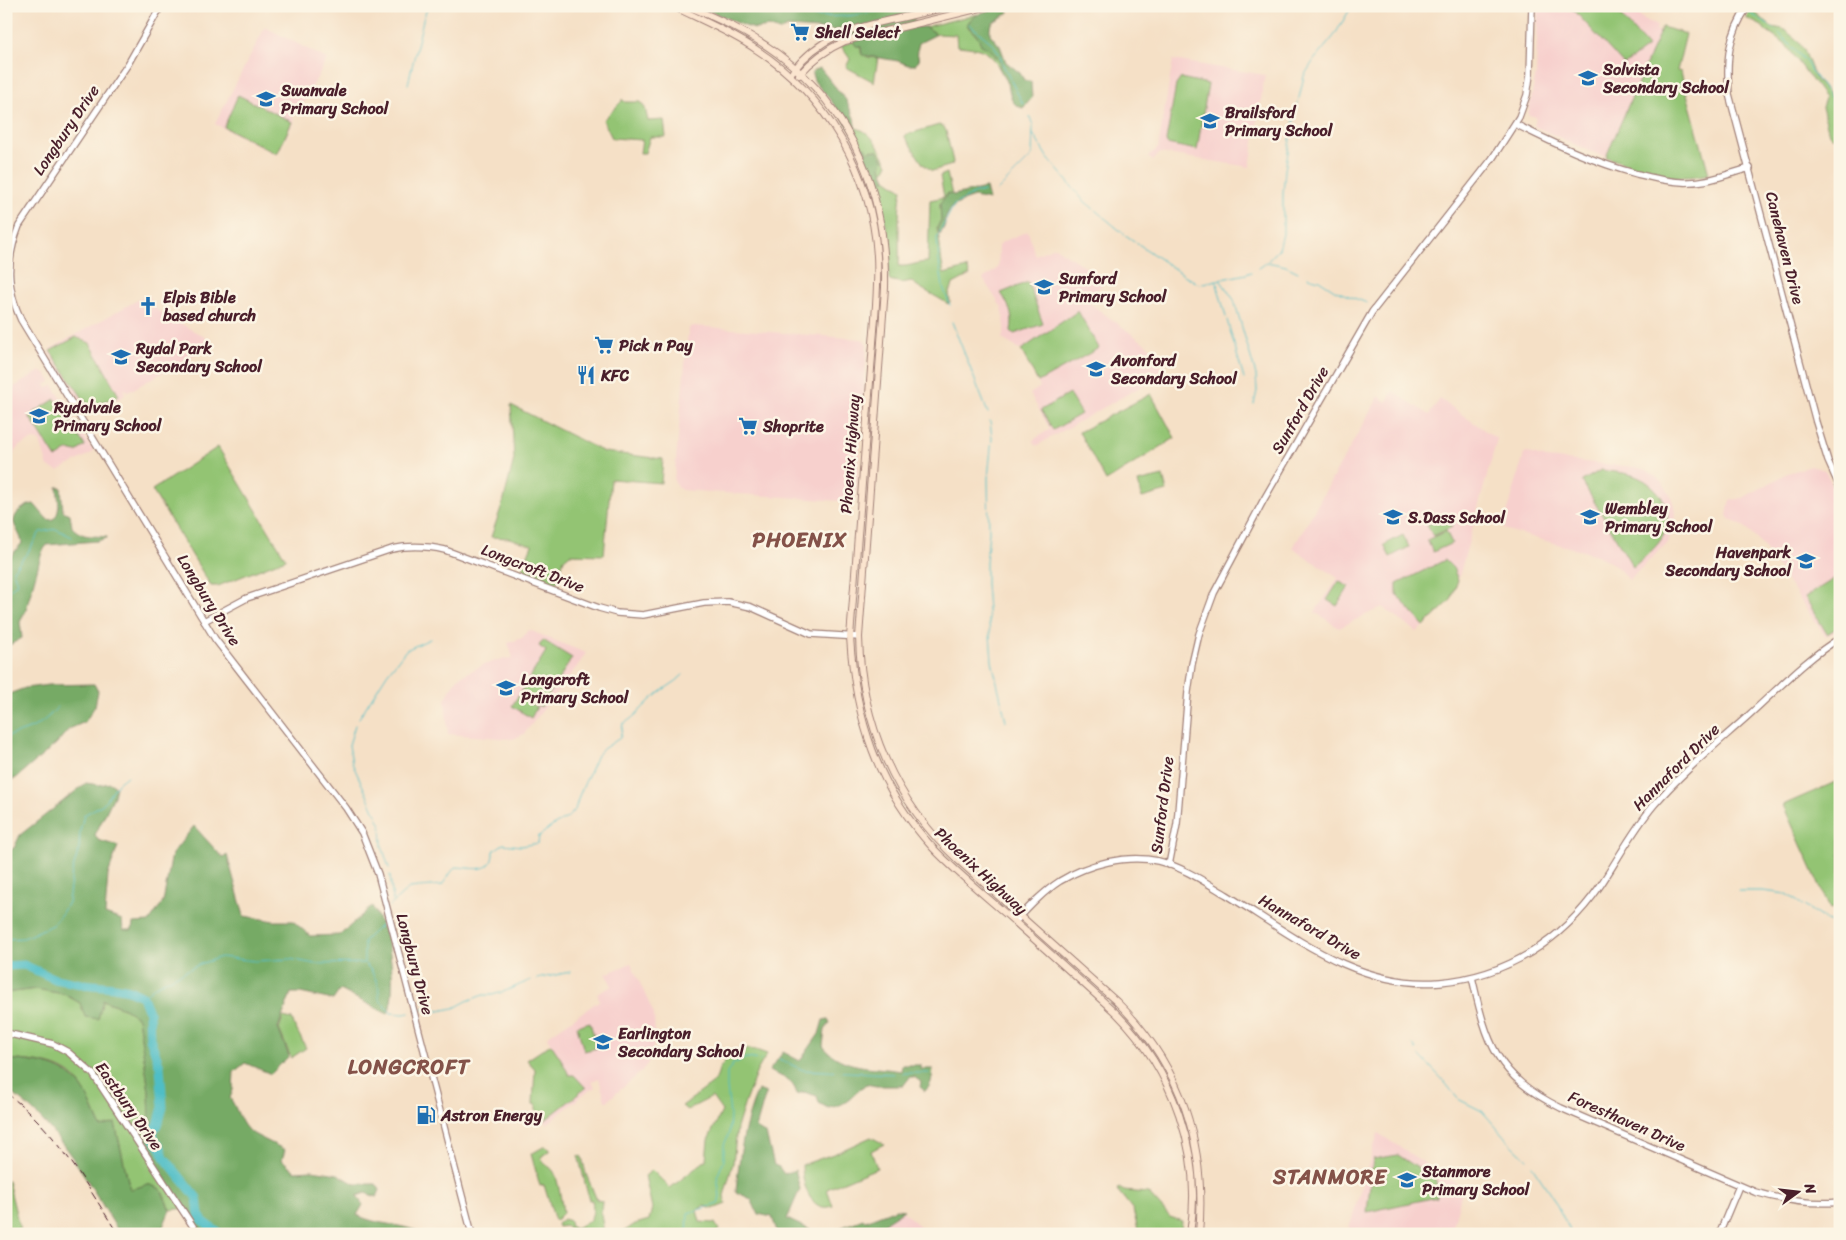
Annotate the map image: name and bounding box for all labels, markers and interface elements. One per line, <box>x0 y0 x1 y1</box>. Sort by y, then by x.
place label: Shell Select <box>814 18 901 47</box>
supermarket icon: Shell Select <box>789 21 811 43</box>
place label: Solvista Secondary School <box>1602 55 1730 102</box>
school or university icon: Solvista Secondary School <box>1577 67 1599 89</box>
place label: Swanvale Primary School <box>280 76 390 123</box>
street label: Longbury Drive <box>25 79 107 181</box>
school or university icon: Swanvale Primary School <box>255 88 277 110</box>
place label: Brailsford Primary School <box>1225 98 1334 145</box>
school or university icon: Brailsford Primary School <box>1199 110 1221 132</box>
street label: Canehaven Drive <box>1757 188 1813 308</box>
place label: Sunford Primary School <box>1058 264 1168 311</box>
school or university icon: Sunford Primary School <box>1033 276 1055 298</box>
place label: Elpis Bible based church <box>162 283 256 330</box>
church icon: Elpis Bible based church <box>137 295 159 317</box>
place label: Pick n Pay <box>619 331 693 360</box>
place label: Rydal Park Secondary School <box>135 334 263 381</box>
supermarket icon: Pick n Pay <box>593 334 615 356</box>
school or university icon: Rydal Park Secondary School <box>110 346 132 368</box>
place label: Avonford Secondary School <box>1110 346 1238 393</box>
school or university icon: Avonford Secondary School <box>1085 358 1107 380</box>
street label: Sunford Drive <box>1263 360 1337 460</box>
place label: KFC <box>600 361 629 390</box>
restaurant icon: KFC <box>575 364 597 386</box>
place label: Rydalvale Primary School <box>53 393 163 440</box>
street label: Phoenix Highway <box>831 393 869 515</box>
school or university icon: Rydalvale Primary School <box>28 405 50 427</box>
place label: Shoprite <box>762 412 824 441</box>
supermarket icon: Shoprite <box>737 415 759 437</box>
place label: Wembley Primary School <box>1605 494 1714 541</box>
place label: S.Dass School <box>1407 503 1507 532</box>
school or university icon: S.Dass School <box>1382 506 1404 528</box>
school or university icon: Wembley Primary School <box>1579 506 1601 528</box>
district label: PHOENIX <box>752 521 848 559</box>
street label: Longcroft Drive <box>477 535 589 601</box>
place label: Havenpark Secondary School <box>1664 538 1792 585</box>
street label: Longbury Drive <box>169 548 249 652</box>
school or university icon: Havenpark Secondary School <box>1795 550 1817 572</box>
place label: Longcroft Primary School <box>521 665 630 712</box>
school or university icon: Longcroft Primary School <box>495 677 517 699</box>
street label: Hannaford Drive <box>1625 716 1727 818</box>
street label: Sunford Drive <box>1142 755 1182 855</box>
street label: Phoenix Highway <box>927 820 1035 923</box>
street label: Hannaford Drive <box>1253 886 1367 968</box>
street label: Longbury Drive <box>387 910 443 1018</box>
place label: Earlington Secondary School <box>617 1019 745 1066</box>
school or university icon: Earlington Secondary School <box>592 1031 614 1053</box>
district label: LONGCROFT <box>348 1048 472 1086</box>
street label: Eastbury Drive <box>87 1055 171 1157</box>
street label: Foresthaven Drive <box>1564 1082 1691 1160</box>
place label: Astron Energy <box>440 1101 543 1130</box>
fuel station icon: Astron Energy <box>415 1104 437 1126</box>
place label: Stanmore Primary School <box>1421 1157 1531 1204</box>
district label: STANMORE <box>1272 1158 1388 1196</box>
north arrow <box>1774 1168 1824 1218</box>
school or university icon: Stanmore Primary School <box>1396 1169 1418 1191</box>
text: N <box>1796 1180 1823 1197</box>

